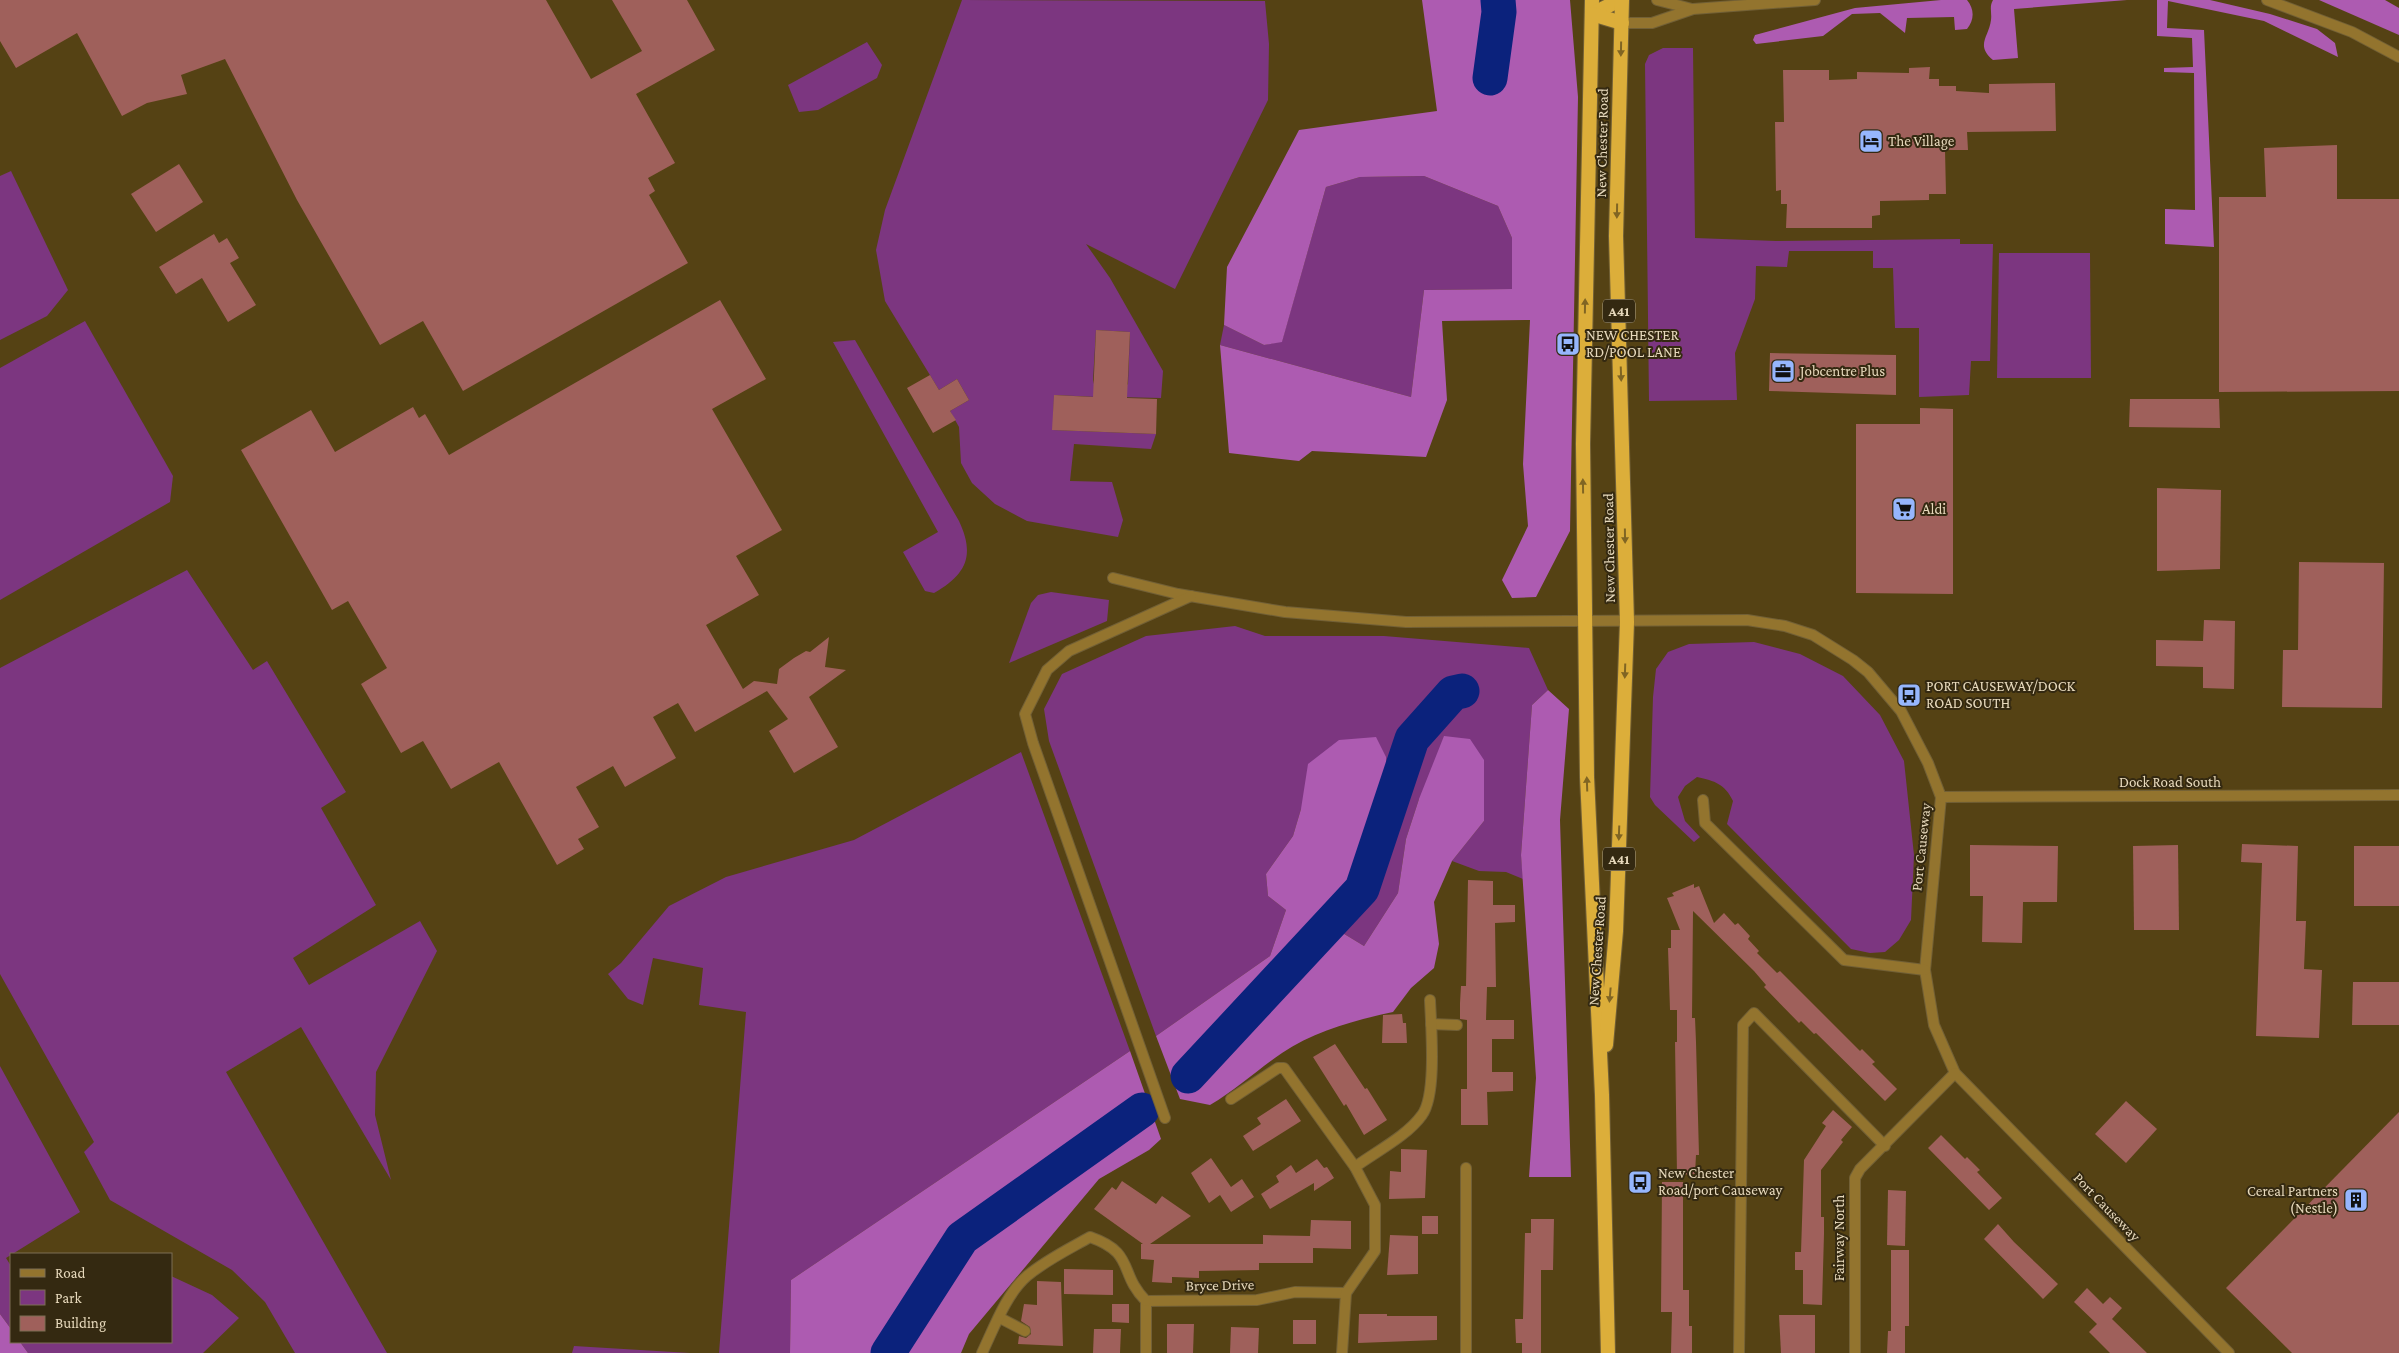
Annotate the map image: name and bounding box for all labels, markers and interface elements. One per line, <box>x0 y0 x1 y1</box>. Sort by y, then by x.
one-way arrow <box>1617 41 1625 57</box>
street label: New Chester Road <box>1593 88 1611 198</box>
hotel icon: The Village <box>1858 128 1884 154</box>
place label: The Village <box>1888 133 1955 150</box>
one-way arrow <box>1613 203 1621 219</box>
one-way arrow <box>1581 298 1589 314</box>
road number: A41 <box>1603 300 1635 322</box>
place label: NEW CHESTER RD/POOL LANE <box>1586 327 1681 360</box>
bus stop icon: NEW CHESTER RD/POOL LANE <box>1555 331 1581 357</box>
office icon: Jobcentre Plus <box>1770 358 1796 384</box>
place label: Jobcentre Plus <box>1798 363 1885 380</box>
one-way arrow <box>1618 366 1626 382</box>
one-way arrow <box>1579 478 1587 494</box>
street label: New Chester Road <box>1600 493 1618 603</box>
supermarket icon: Aldi <box>1891 496 1917 522</box>
place label: Aldi <box>1922 501 1946 517</box>
one-way arrow <box>1621 528 1629 544</box>
one-way arrow <box>1621 663 1629 679</box>
place label: PORT CAUSEWAY/DOCK ROAD SOUTH <box>1926 678 2076 711</box>
bus stop icon: PORT CAUSEWAY/DOCK ROAD SOUTH <box>1896 682 1922 708</box>
street label: Dock Road South <box>2119 774 2221 790</box>
one-way arrow <box>1583 776 1591 792</box>
street label: Port Causeway <box>1908 802 1935 892</box>
one-way arrow <box>1615 825 1623 841</box>
road number: A41 <box>1603 848 1635 871</box>
street label: New Chester Road <box>1585 896 1609 1006</box>
one-way arrow <box>1606 988 1614 1004</box>
place label: New Chester Road/port Causeway <box>1658 1165 1783 1199</box>
bus stop icon: New Chester Road/port Causeway <box>1627 1169 1653 1195</box>
street label: Port Causeway <box>2070 1170 2144 1245</box>
place label: Cereal Partners (Nestle) <box>2247 1183 2338 1217</box>
building icon: Cereal Partners (Nestle) <box>2343 1187 2369 1213</box>
street label: Fairway North <box>1831 1195 1848 1281</box>
legend <box>10 1253 172 1343</box>
text: Road <box>55 1265 86 1281</box>
street label: Bryce Drive <box>1186 1276 1255 1295</box>
text: Park <box>55 1290 82 1306</box>
text: Building <box>55 1315 106 1332</box>

